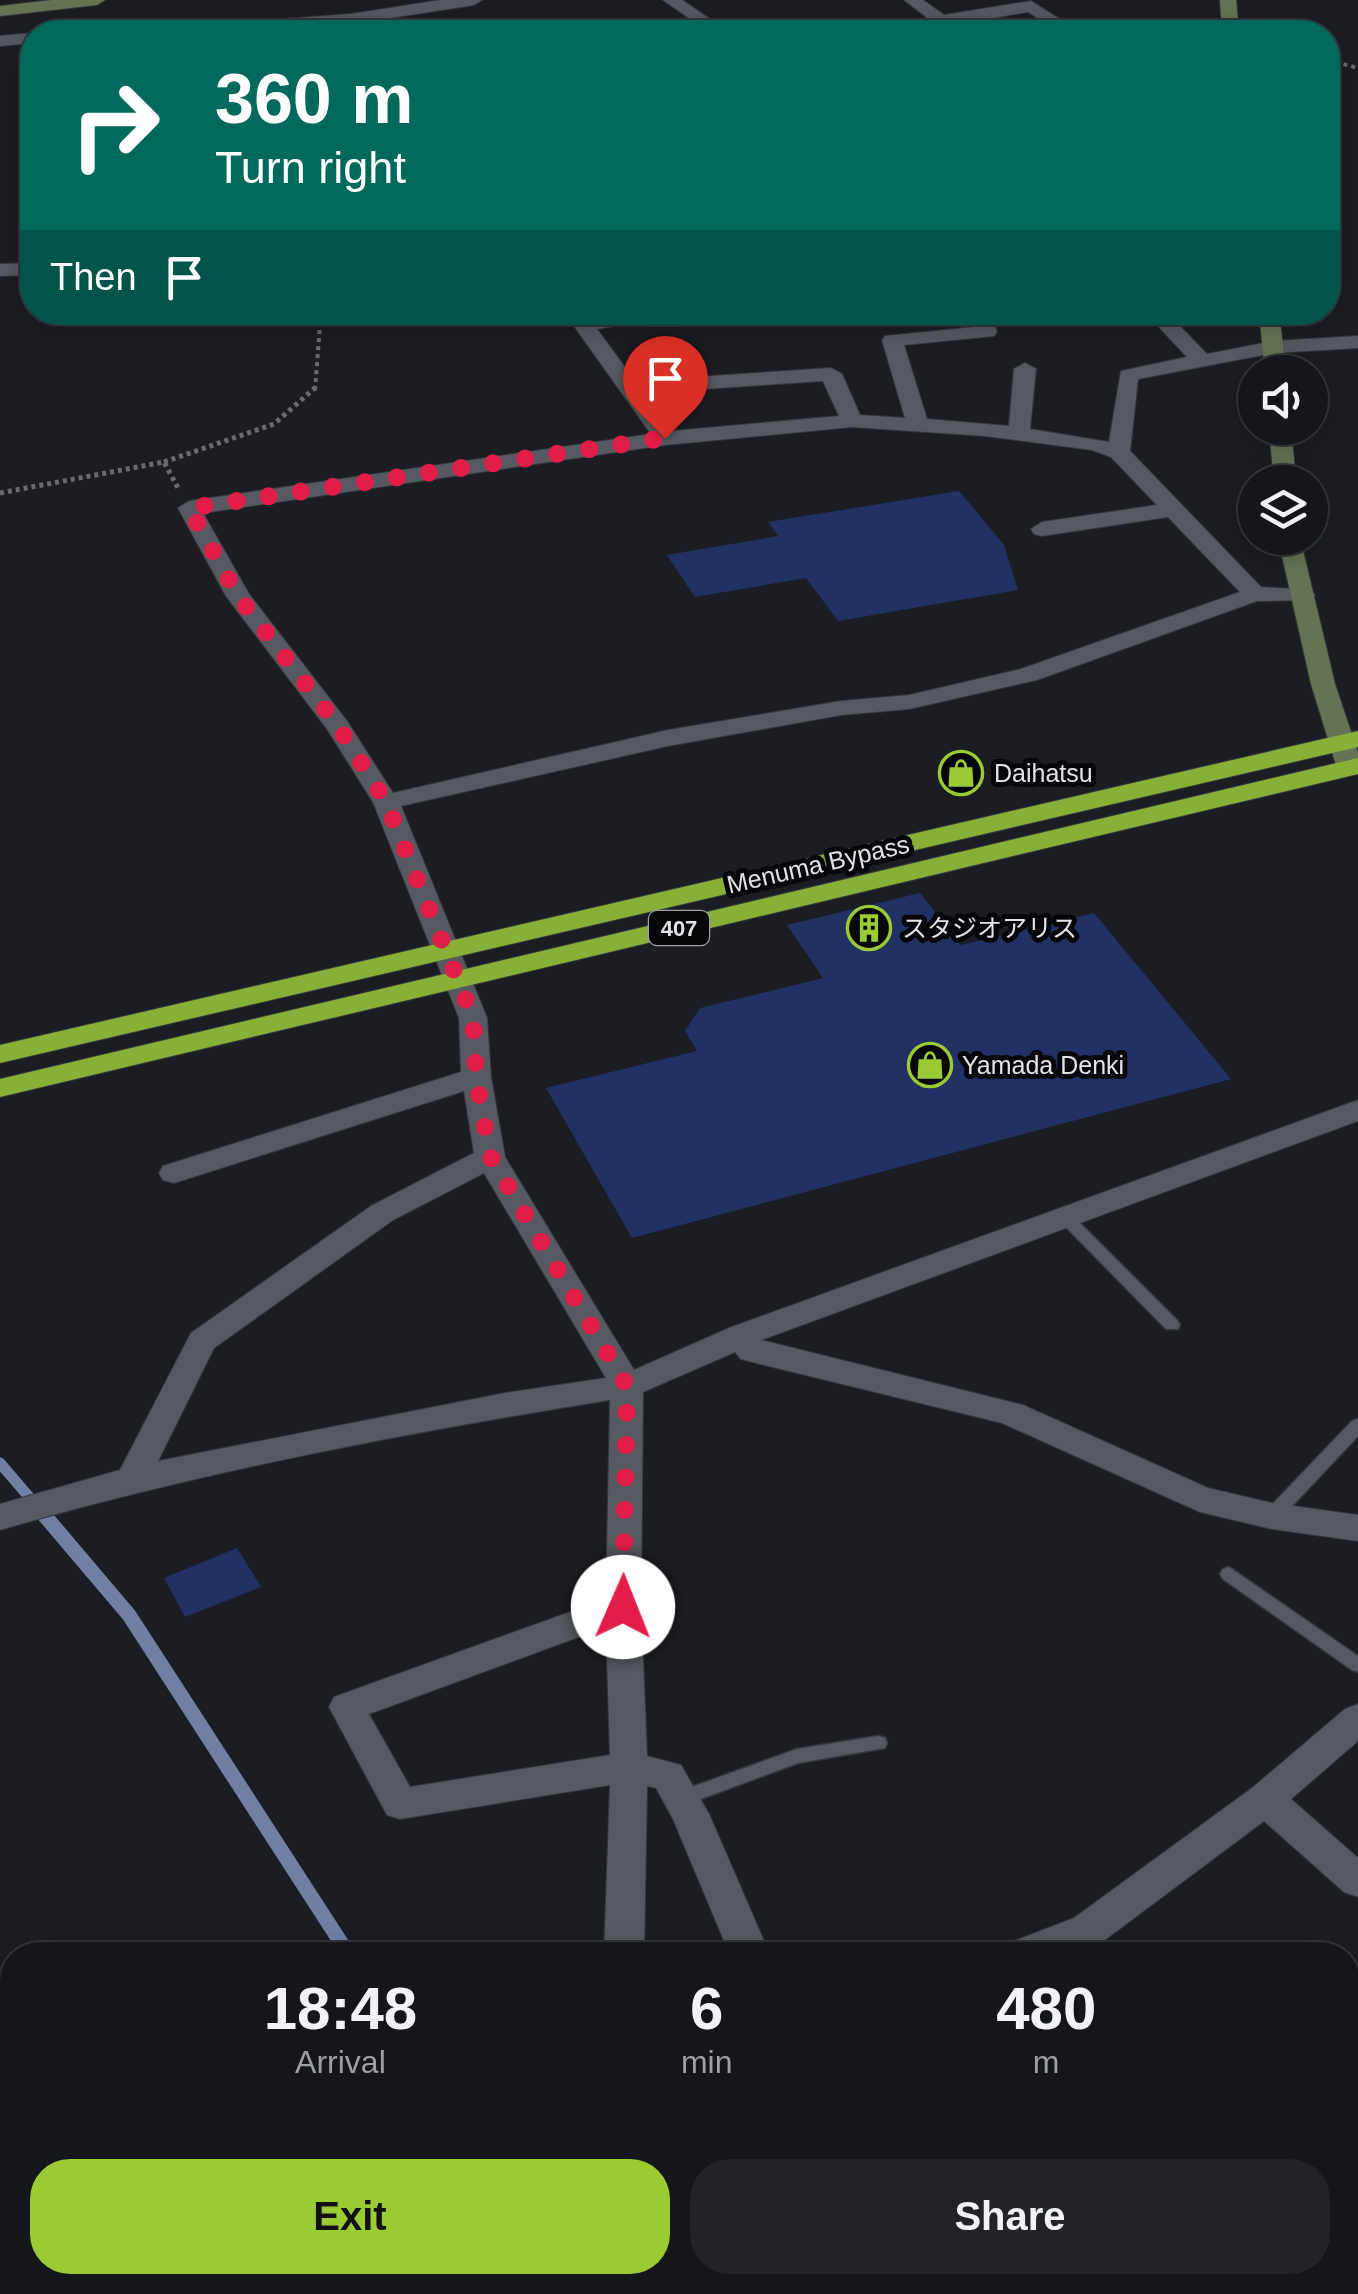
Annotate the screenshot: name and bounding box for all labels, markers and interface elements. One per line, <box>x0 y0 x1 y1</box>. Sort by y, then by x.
icon: right <box>50 60 180 190</box>
text: 360 m <box>215 60 413 138</box>
text: Turn right <box>215 142 406 193</box>
icon: arrive <box>157 250 212 305</box>
text: Then <box>50 256 137 298</box>
pin <box>623 336 708 439</box>
icon: arrive <box>638 351 693 406</box>
map controls <box>1238 355 1328 555</box>
button: sound <box>1238 355 1328 445</box>
button: layers <box>1238 465 1328 555</box>
shop icon: Daihatsu <box>938 750 984 796</box>
place label: Daihatsu <box>994 759 1093 787</box>
street label: Menuma Bypass <box>724 829 912 899</box>
building icon: スタジオアリス <box>846 905 892 951</box>
road number: 407 <box>649 911 709 945</box>
place label: スタジオアリス <box>902 914 1077 942</box>
shop icon: Yamada Denki <box>907 1042 953 1088</box>
place label: Yamada Denki <box>962 1051 1124 1079</box>
position arrow <box>571 1555 675 1659</box>
text: 18:48 <box>264 1975 417 2042</box>
text: 6 <box>690 1975 723 2042</box>
text: 480 <box>996 1975 1096 2042</box>
text: Arrival <box>295 2044 386 2080</box>
text: min <box>681 2044 732 2080</box>
text: m <box>1033 2044 1060 2080</box>
button: Exit <box>30 2159 670 2274</box>
button: Share <box>690 2159 1330 2274</box>

